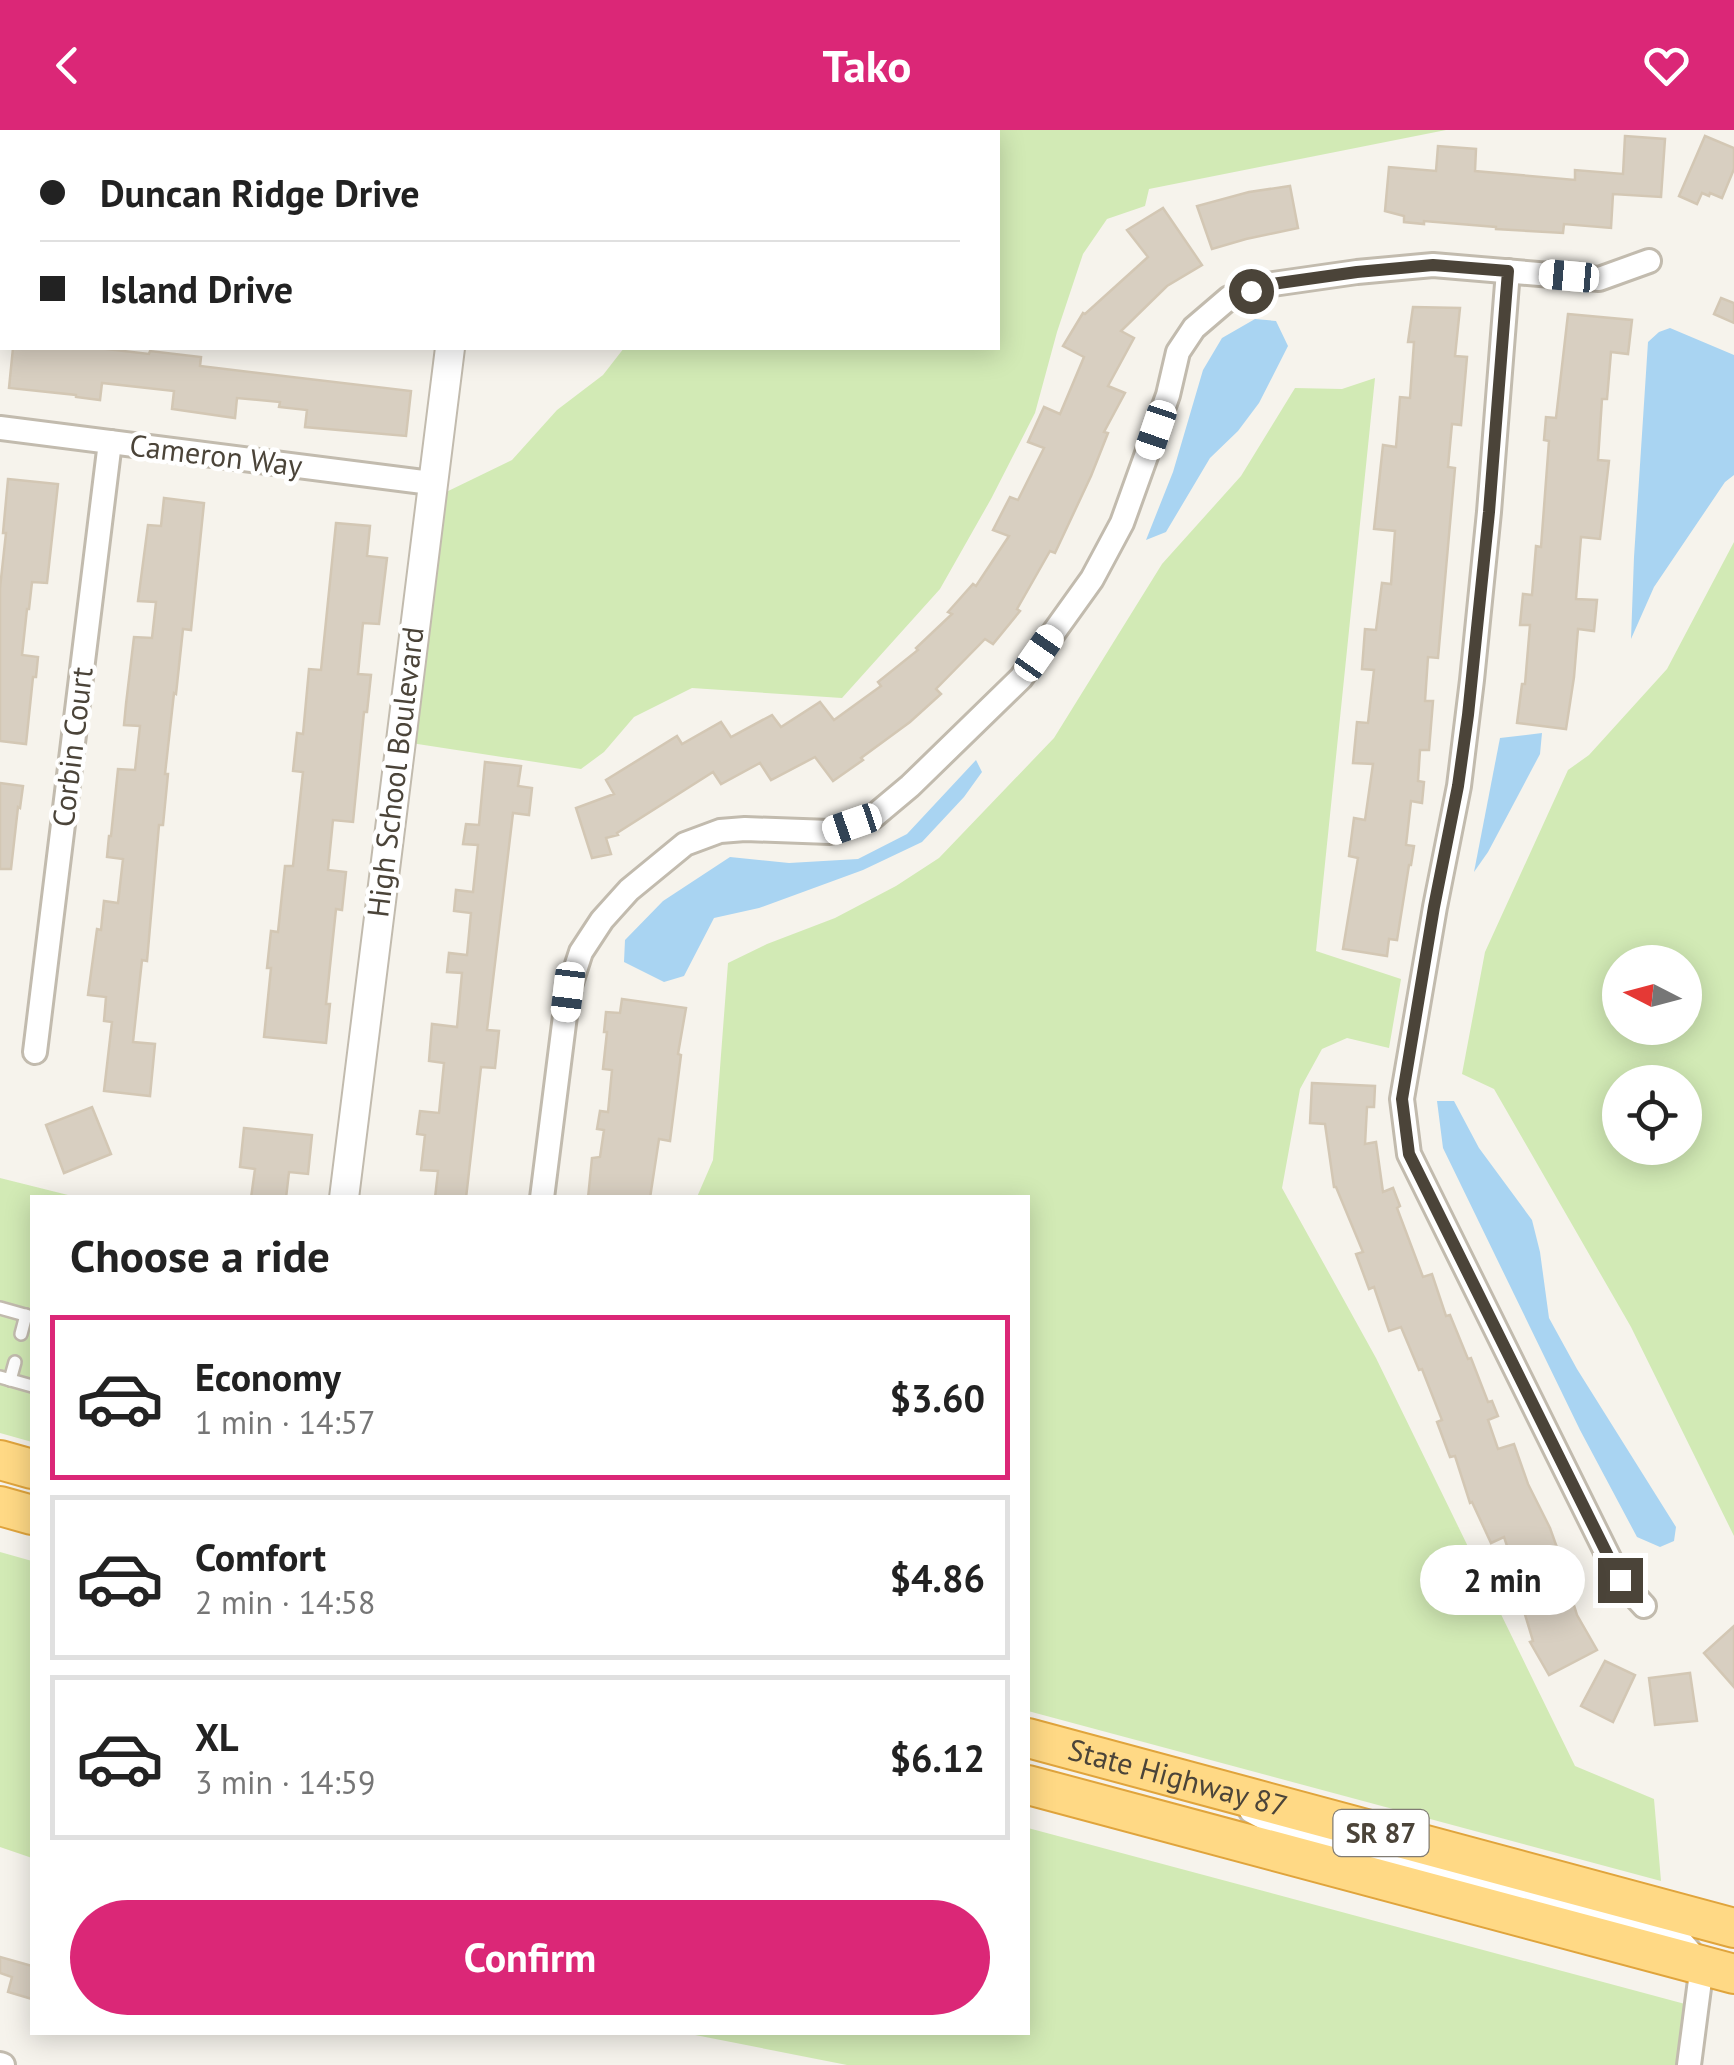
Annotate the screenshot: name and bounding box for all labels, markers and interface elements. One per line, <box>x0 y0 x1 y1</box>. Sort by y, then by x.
text: Tako <box>823 36 911 94</box>
icon: back <box>40 38 95 93</box>
icon: heart <box>1639 38 1694 93</box>
text: Duncan Ridge Drive <box>100 168 420 217</box>
car <box>1538 258 1600 294</box>
text: Island Drive <box>100 264 293 313</box>
route start <box>1229 269 1274 314</box>
car <box>1132 397 1180 463</box>
street label: Cameron Way <box>128 425 305 484</box>
car <box>1010 620 1068 686</box>
street label: High School Boulevard <box>357 624 432 919</box>
street label: Corbin Court <box>42 665 101 829</box>
car <box>819 800 885 848</box>
north arrow <box>1602 945 1702 1045</box>
map controls <box>1602 945 1702 1165</box>
car <box>549 960 587 1024</box>
button: locate <box>1602 1065 1702 1165</box>
text: Choose a ride <box>70 1226 330 1284</box>
text: Economy <box>195 1352 341 1401</box>
icon: car <box>75 1353 165 1443</box>
text: $3.60 <box>889 1373 985 1422</box>
text: 1 min · 14:57 <box>195 1401 375 1443</box>
text: Comfort <box>195 1532 326 1581</box>
icon: car <box>75 1533 165 1623</box>
callout: 2 min <box>1420 1545 1585 1615</box>
text: $4.86 <box>889 1553 985 1602</box>
route end <box>1598 1558 1643 1603</box>
text: 2 min <box>1463 1559 1542 1601</box>
text: 2 min · 14:58 <box>195 1581 375 1623</box>
text: XL <box>195 1712 239 1761</box>
icon: car <box>75 1713 165 1803</box>
street label: State Highway 87 <box>1064 1729 1292 1825</box>
text: $6.12 <box>889 1733 985 1782</box>
text: 3 min · 14:59 <box>195 1761 375 1803</box>
road number: SR 87 <box>1334 1810 1428 1856</box>
button: Confirm <box>70 1900 990 2015</box>

